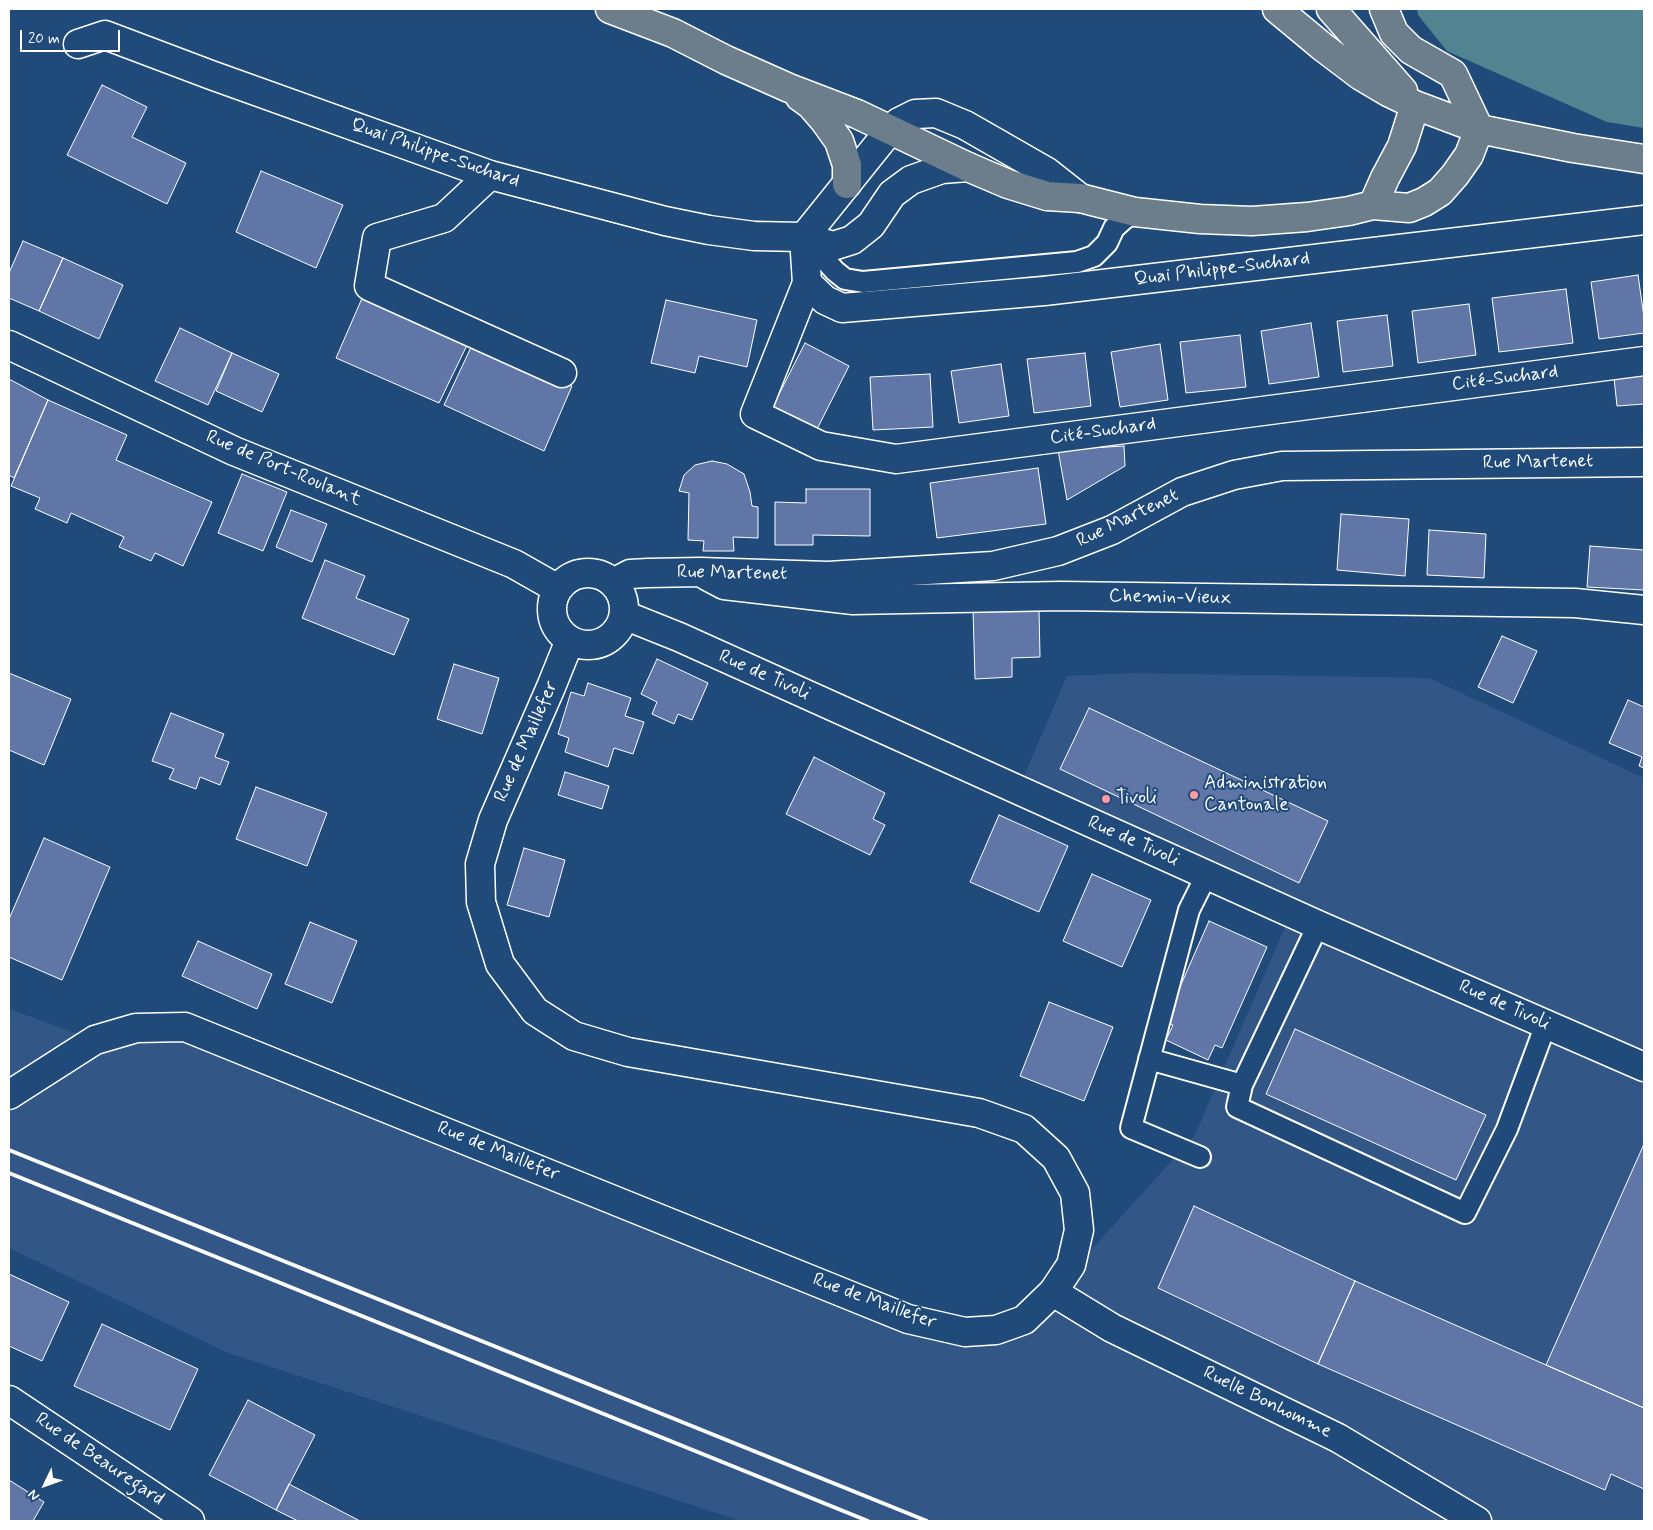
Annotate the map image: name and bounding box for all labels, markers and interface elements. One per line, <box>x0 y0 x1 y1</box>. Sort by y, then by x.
scale bar <box>22 20 122 52</box>
text: 20 m <box>28 29 60 49</box>
street label: Quai Philippe-Suchard <box>348 114 522 194</box>
street label: Quai Philippe-Suchard <box>1133 248 1311 292</box>
street label: Cité-Suchard <box>1451 361 1559 397</box>
street label: Cité-Suchard <box>1049 413 1157 451</box>
street label: Rue de Port-Roulant <box>202 426 364 512</box>
street label: Rue Martenet <box>1483 451 1593 475</box>
street label: Rue Martenet <box>1073 485 1183 553</box>
street label: Rue Martenet <box>677 562 787 586</box>
street label: Chemin-Vieux <box>1109 586 1231 610</box>
street label: Rue de Tivoli <box>715 646 813 706</box>
street label: Rue de Maillefer <box>490 678 564 806</box>
place label: Administration Cantonale <box>1204 773 1327 817</box>
place label: Tivoli <box>1116 788 1157 810</box>
marker: Administration Cantonale <box>1188 789 1200 801</box>
marker: Tivoli <box>1100 793 1112 805</box>
street label: Rue de Tivoli <box>1084 812 1182 872</box>
street label: Rue de Tivoli <box>1455 976 1553 1036</box>
street label: Rue de Maillefer <box>434 1117 562 1187</box>
street label: Rue de Maillefer <box>809 1269 939 1335</box>
street label: Ruelle Bonhomme <box>1199 1362 1335 1444</box>
street label: Rue de Beauregard <box>30 1409 168 1511</box>
north arrow <box>20 1460 70 1510</box>
text: N <box>24 1486 44 1505</box>

